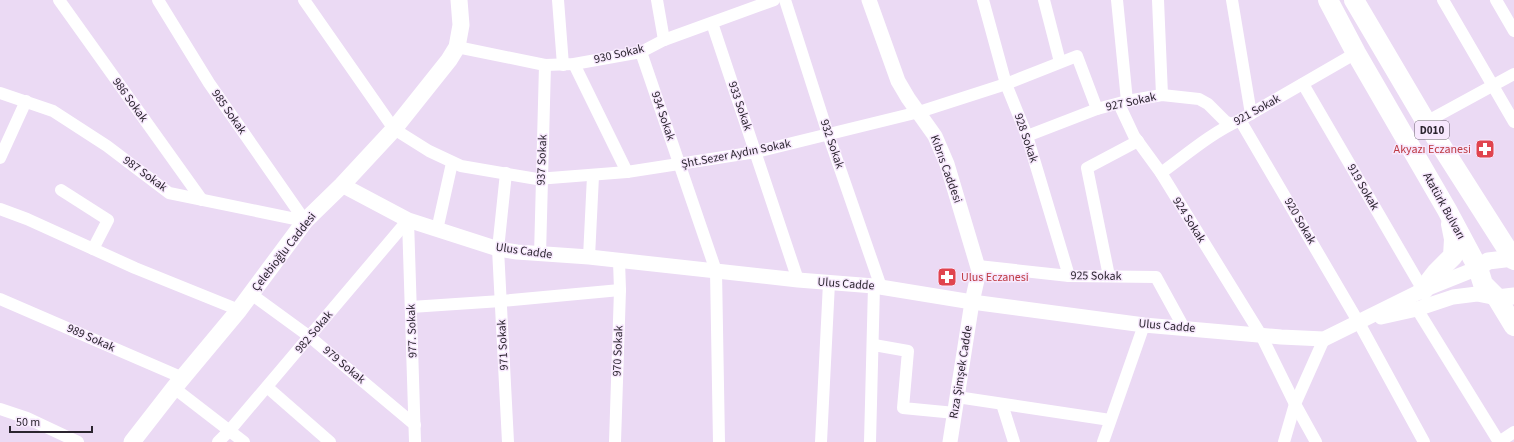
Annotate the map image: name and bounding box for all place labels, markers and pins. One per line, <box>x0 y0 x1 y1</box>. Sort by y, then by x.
pharmacy icon: Akyazı Eczanesi <box>1474 138 1496 160</box>
place label: Akyazı Eczanesi <box>1394 141 1471 158</box>
pharmacy icon: Ulus Eczanesi <box>936 266 958 288</box>
place label: Ulus Eczanesi <box>961 269 1029 286</box>

